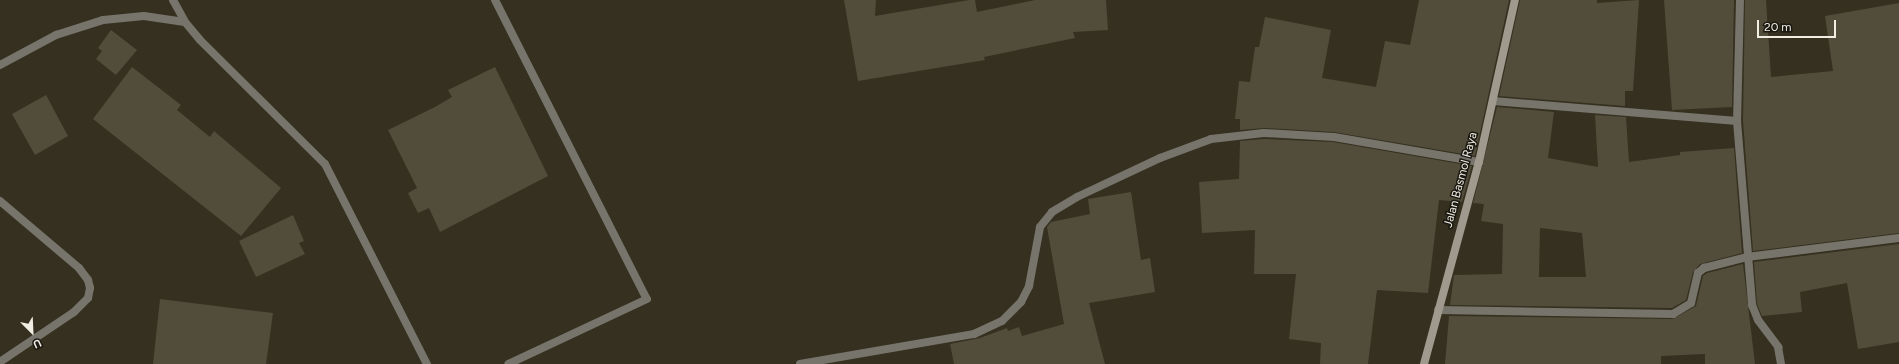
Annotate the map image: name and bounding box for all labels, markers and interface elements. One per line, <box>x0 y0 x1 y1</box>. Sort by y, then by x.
scale bar <box>1759 12 1838 38</box>
text: 20 m <box>1764 20 1792 34</box>
street label: Jalan Basmol Raya <box>1441 131 1481 229</box>
north arrow <box>12 312 52 352</box>
text: U <box>31 336 43 351</box>

